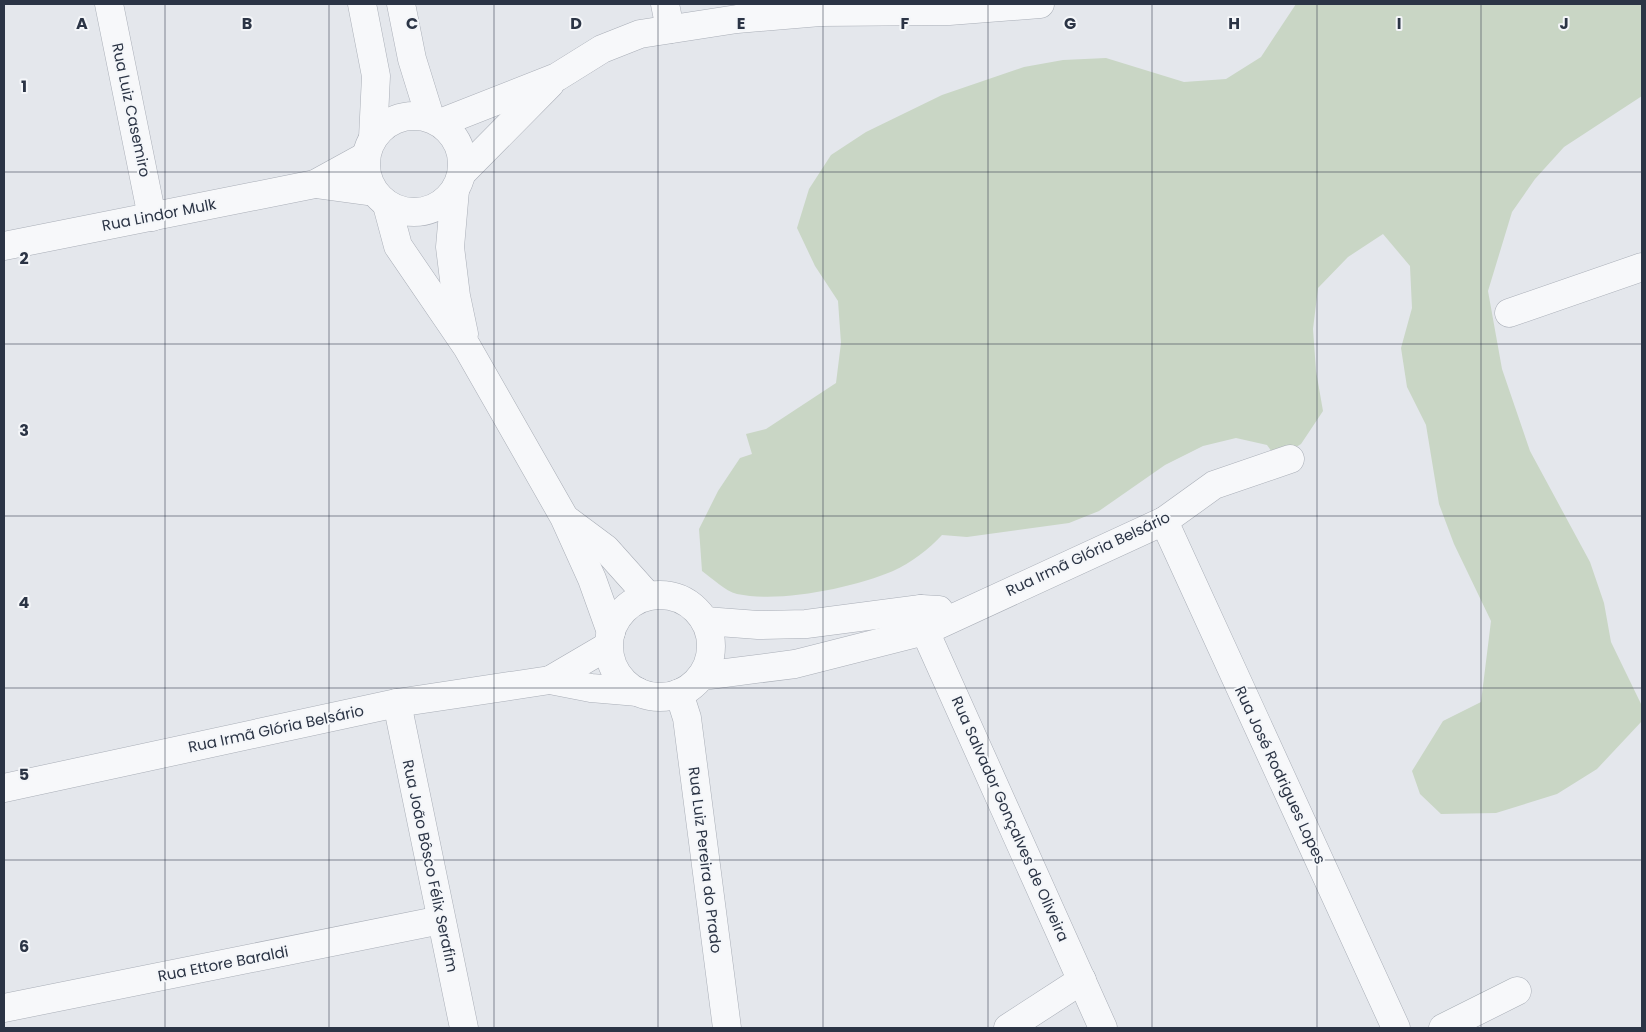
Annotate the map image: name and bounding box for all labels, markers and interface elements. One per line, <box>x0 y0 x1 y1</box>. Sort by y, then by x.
text: A <box>76 12 88 35</box>
text: B <box>242 12 252 35</box>
text: C <box>406 12 418 35</box>
text: D <box>570 12 582 35</box>
text: E <box>737 12 745 35</box>
text: F <box>901 12 910 35</box>
text: G <box>1064 12 1076 35</box>
text: H <box>1228 12 1240 35</box>
text: I <box>1397 12 1401 35</box>
text: J <box>1559 12 1569 35</box>
street label: Rua Luiz Casemiro <box>107 41 156 179</box>
text: 1 <box>21 75 27 98</box>
street label: Rua Lindor Mulk <box>100 193 218 236</box>
text: 2 <box>19 247 29 270</box>
text: 3 <box>19 419 29 442</box>
street label: Rua Irmã Glória Belsário <box>1002 506 1173 601</box>
text: 4 <box>19 591 30 614</box>
street label: Rua José Rodrigues Lopes <box>1230 682 1331 867</box>
street label: Rua Salvador Gonçalves de Oliveira <box>947 693 1074 945</box>
street label: Rua Irmã Glória Belsário <box>186 700 366 757</box>
street label: Rua João Bôsco Félix Serafim <box>398 758 463 974</box>
text: 5 <box>19 763 29 786</box>
street label: Rua Luiz Pereira do Prado <box>684 766 727 954</box>
text: 6 <box>19 935 29 958</box>
street label: Rua Ettore Baraldi <box>156 941 290 986</box>

